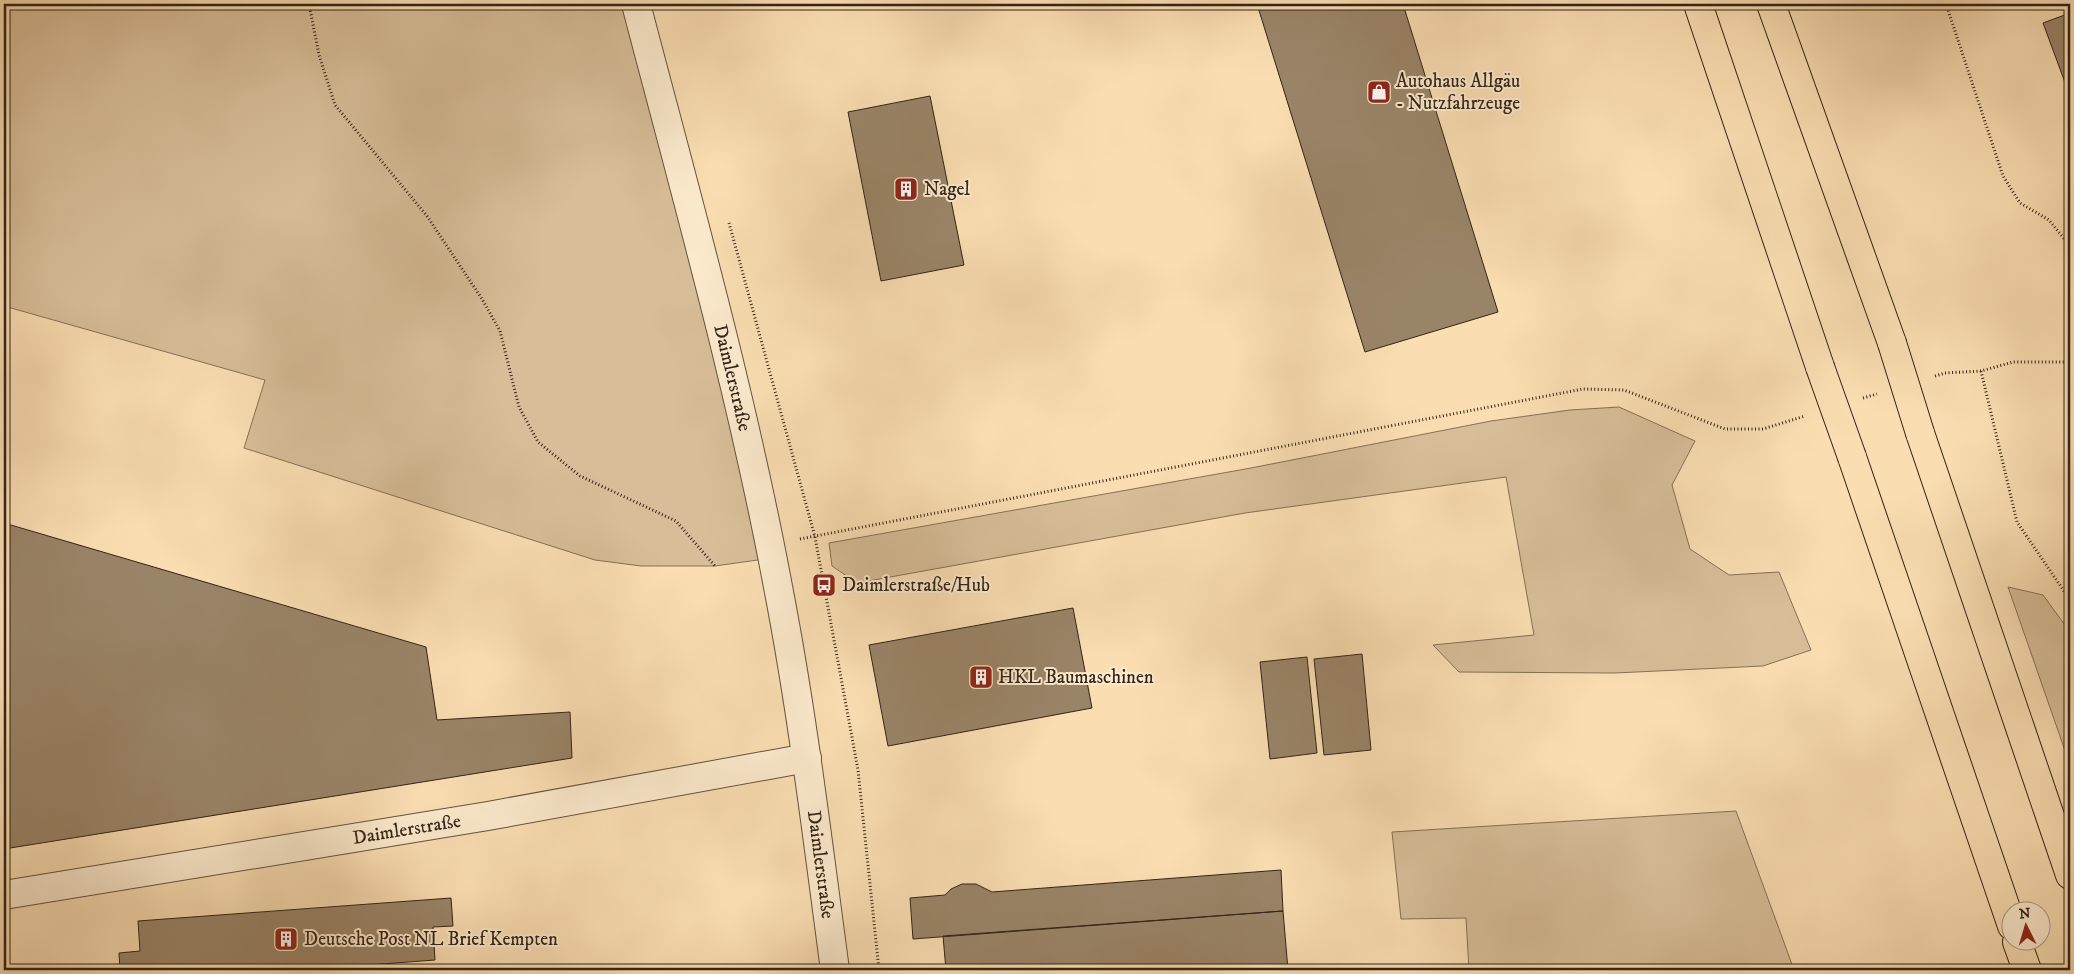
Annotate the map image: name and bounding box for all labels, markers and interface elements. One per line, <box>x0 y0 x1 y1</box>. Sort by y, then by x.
place label: Autohaus Allgäu - Nutzfahrzeuge <box>1396 70 1520 115</box>
shop icon: Autohaus Allgäu - Nutzfahrzeuge <box>1366 79 1392 105</box>
building icon: Nagel <box>893 176 919 202</box>
place label: Nagel <box>924 178 970 201</box>
street label: Daimlerstraße <box>709 322 757 433</box>
bus stop icon: Daimlerstraße/Hub <box>811 572 837 598</box>
place label: Daimlerstraße/Hub <box>842 574 990 597</box>
building icon: HKL Baumaschinen <box>968 664 994 690</box>
place label: HKL Baumaschinen <box>998 666 1154 689</box>
street label: Daimlerstraße <box>351 809 462 849</box>
street label: Daimlerstraße <box>802 809 840 920</box>
north arrow <box>2002 902 2052 952</box>
text: N <box>2018 905 2032 924</box>
building icon: Deutsche Post NL Brief Kempten <box>273 926 299 952</box>
place label: Deutsche Post NL Brief Kempten <box>304 928 558 951</box>

